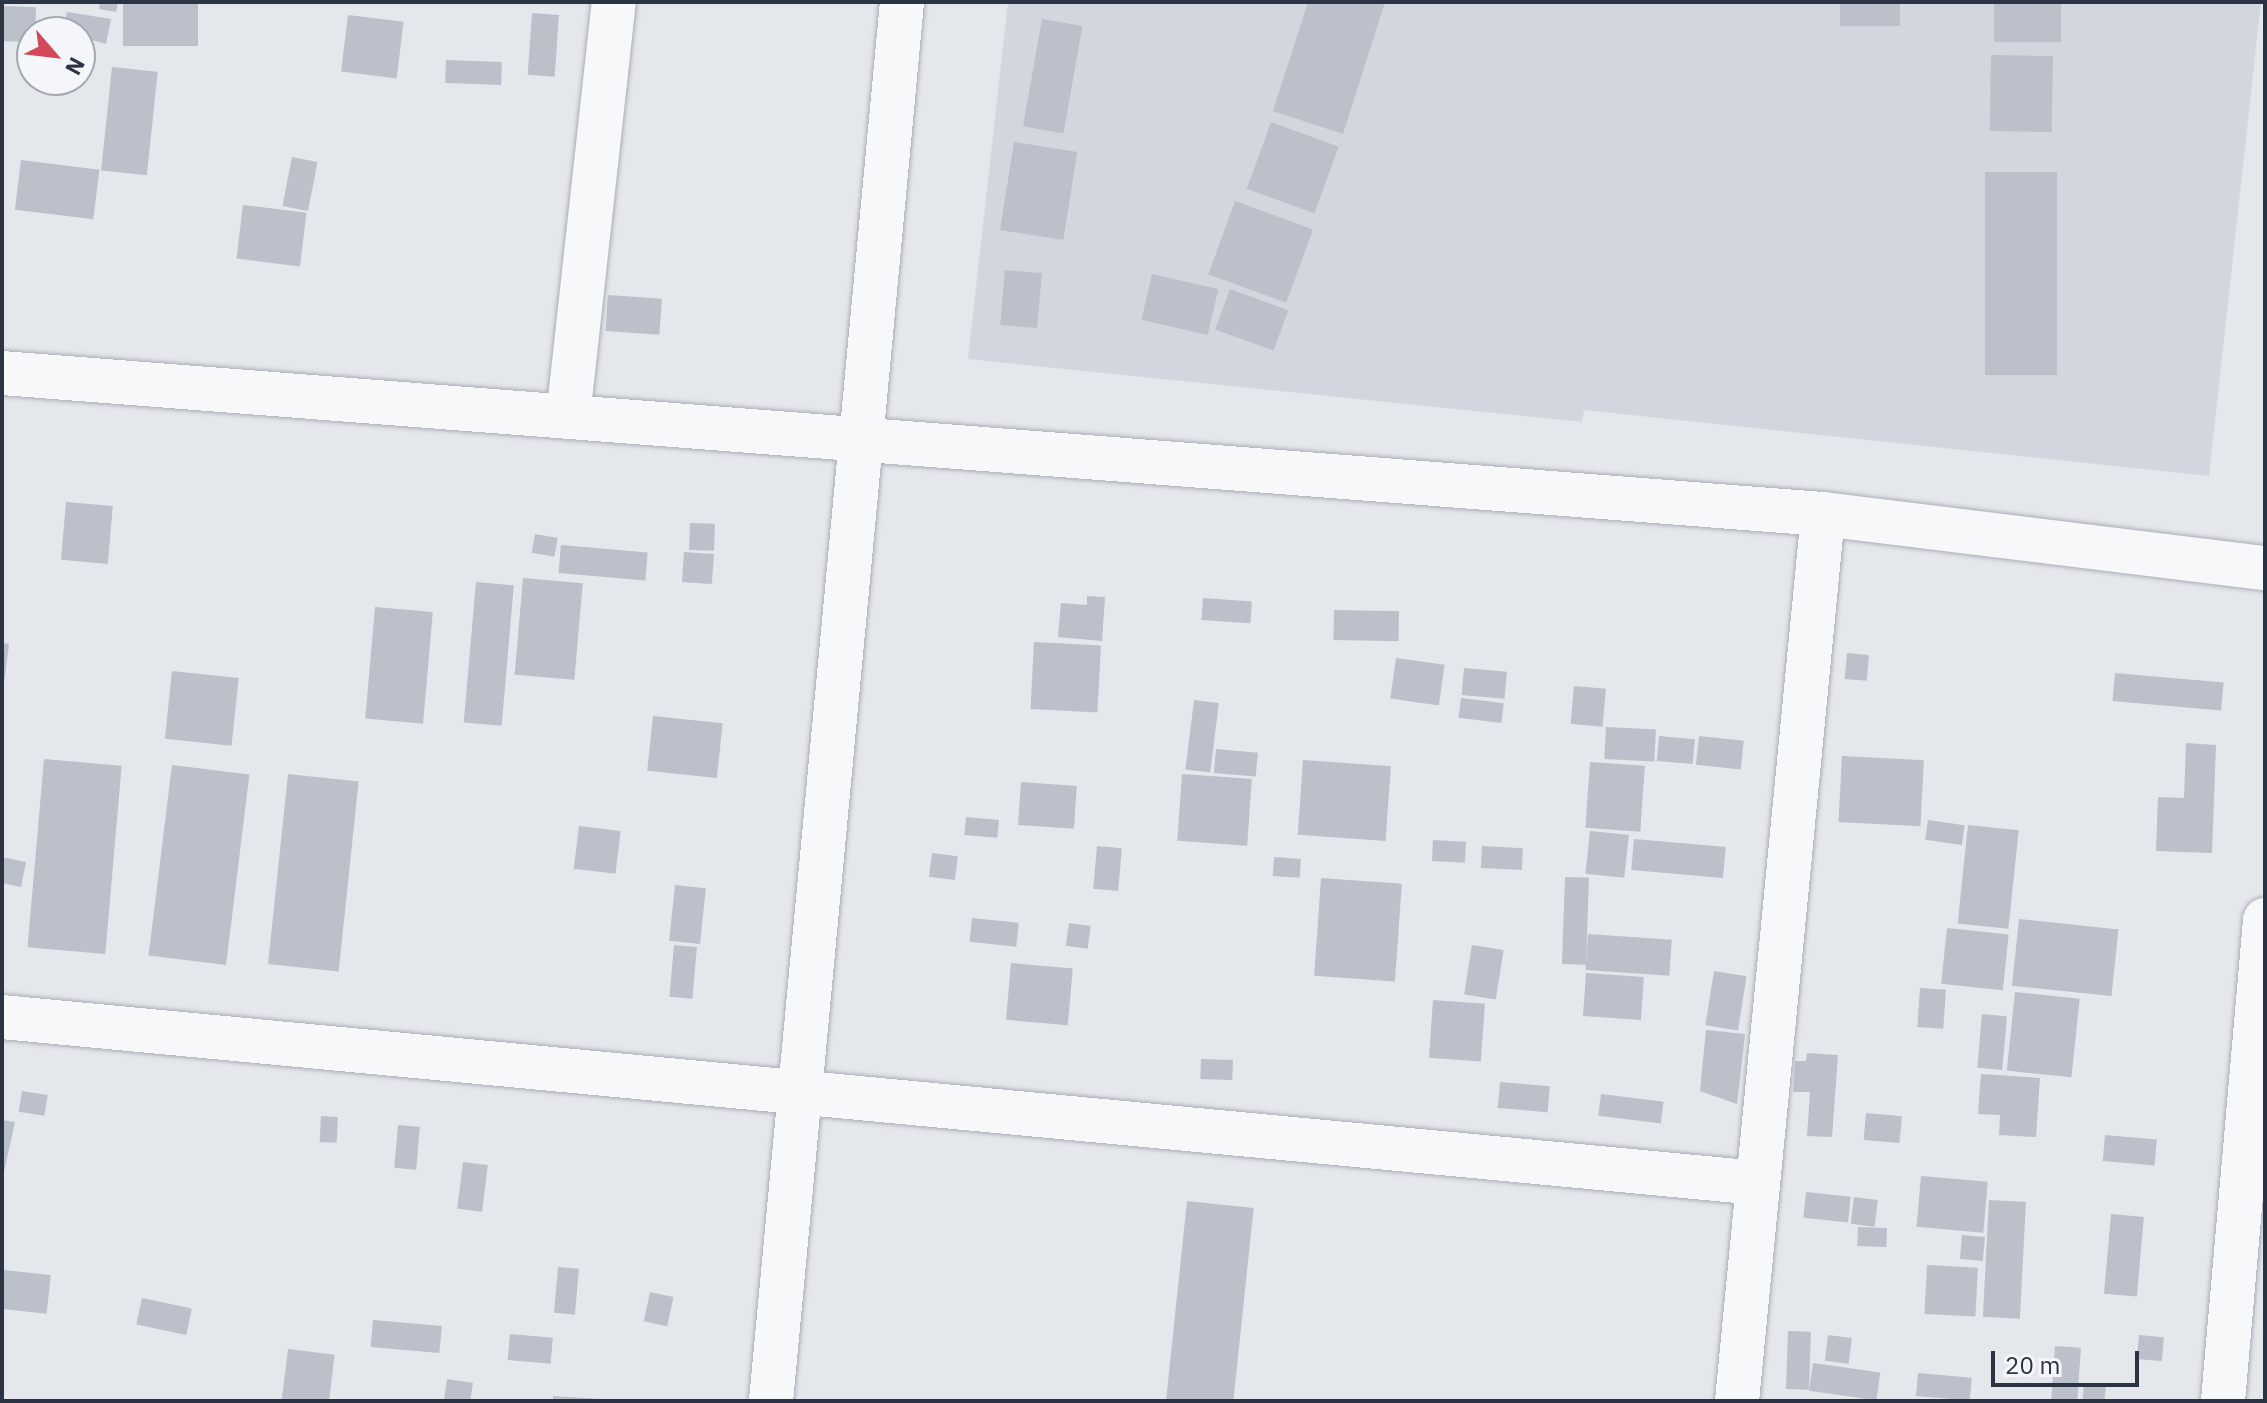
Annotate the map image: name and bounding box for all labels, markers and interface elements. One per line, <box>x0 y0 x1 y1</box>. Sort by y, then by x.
north arrow <box>16 16 96 96</box>
text: N <box>59 53 92 80</box>
scale bar <box>1995 1335 2143 1385</box>
text: 20 m <box>2005 1349 2060 1381</box>

